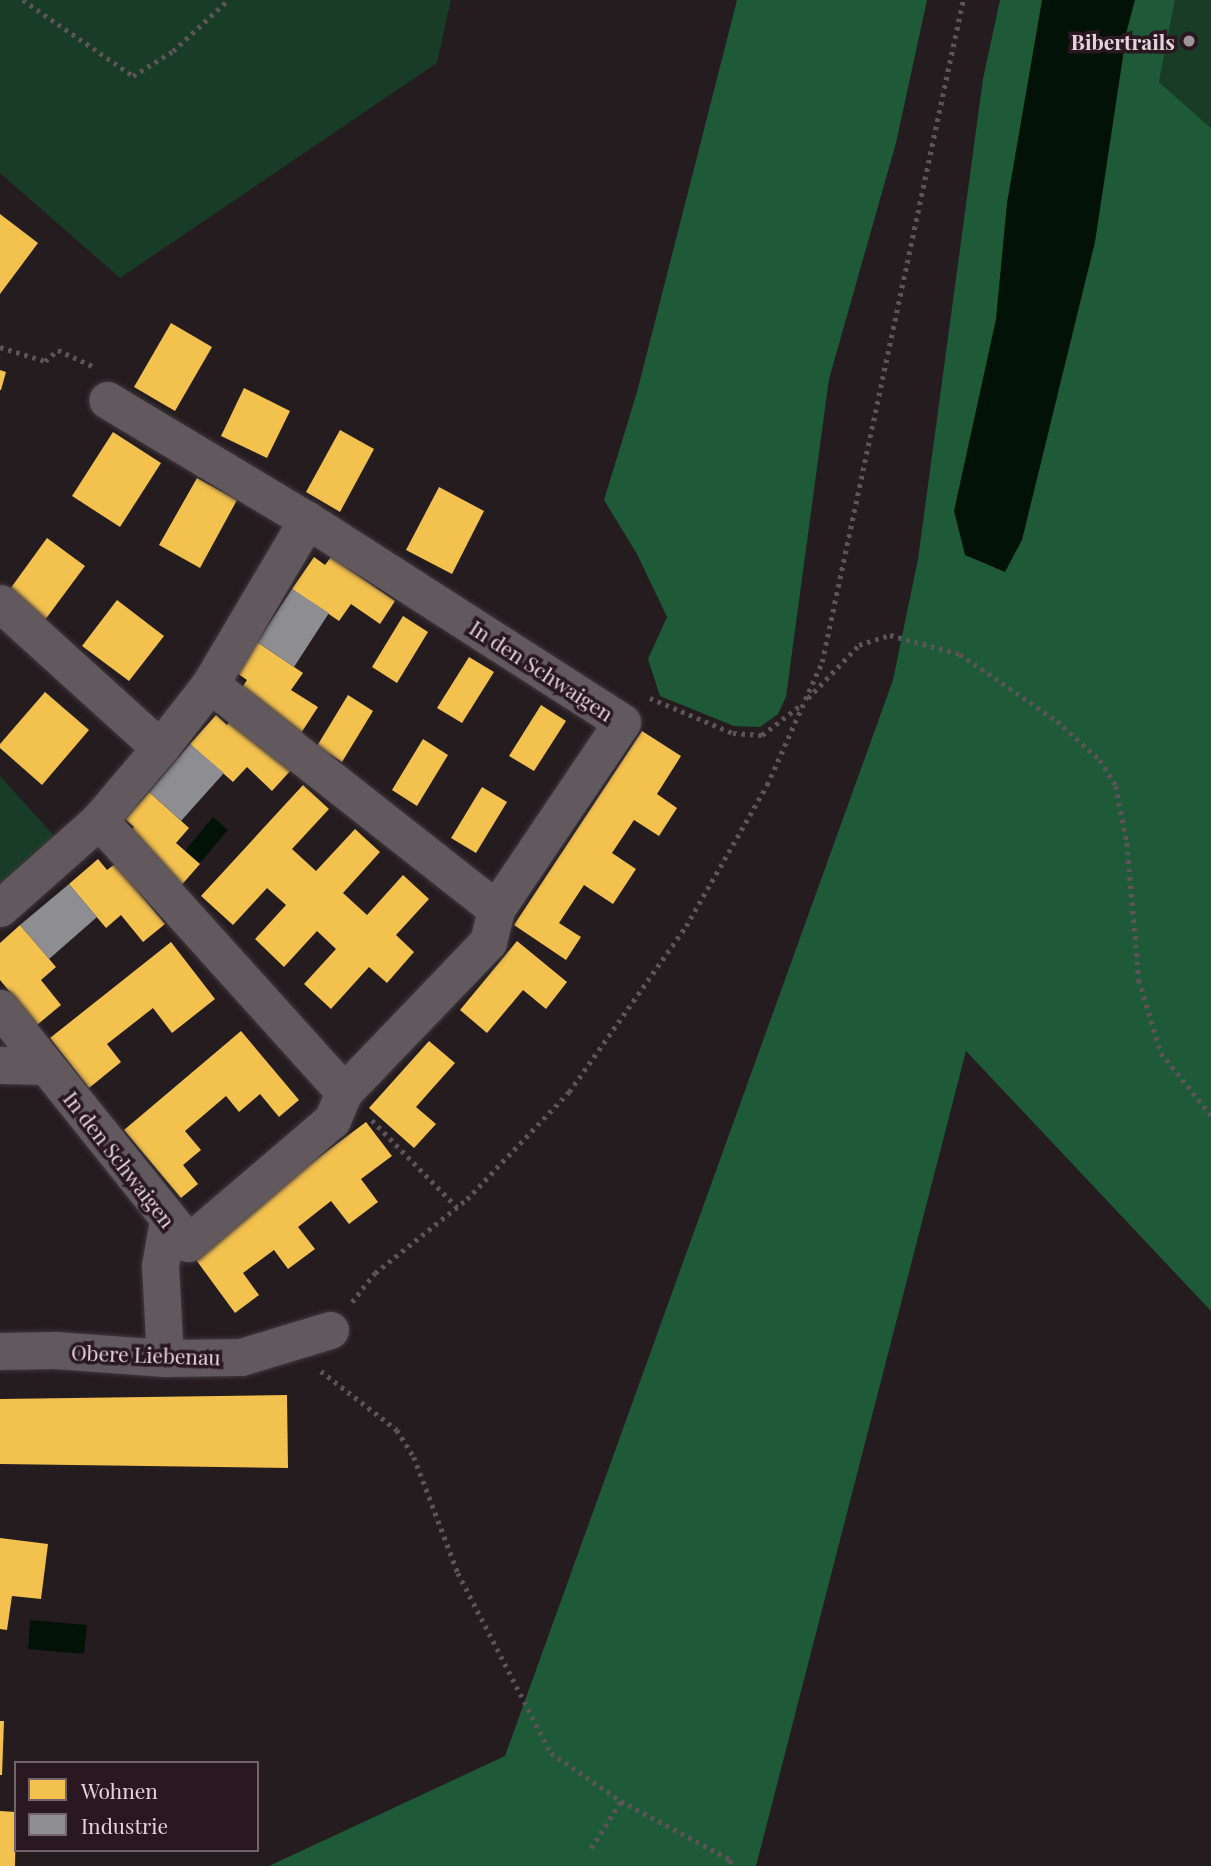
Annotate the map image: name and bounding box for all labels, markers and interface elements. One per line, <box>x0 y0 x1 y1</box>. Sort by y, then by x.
place label: Bibertrails <box>1071 28 1175 54</box>
marker: Bibertrails <box>1181 33 1197 49</box>
street label: In den Schwaigen <box>466 614 618 726</box>
street label: In den Schwaigen <box>59 1086 181 1232</box>
street label: Obere Liebenau <box>71 1339 221 1369</box>
legend <box>14 1761 259 1852</box>
text: Wohnen <box>81 1776 158 1804</box>
text: Industrie <box>81 1811 168 1839</box>

